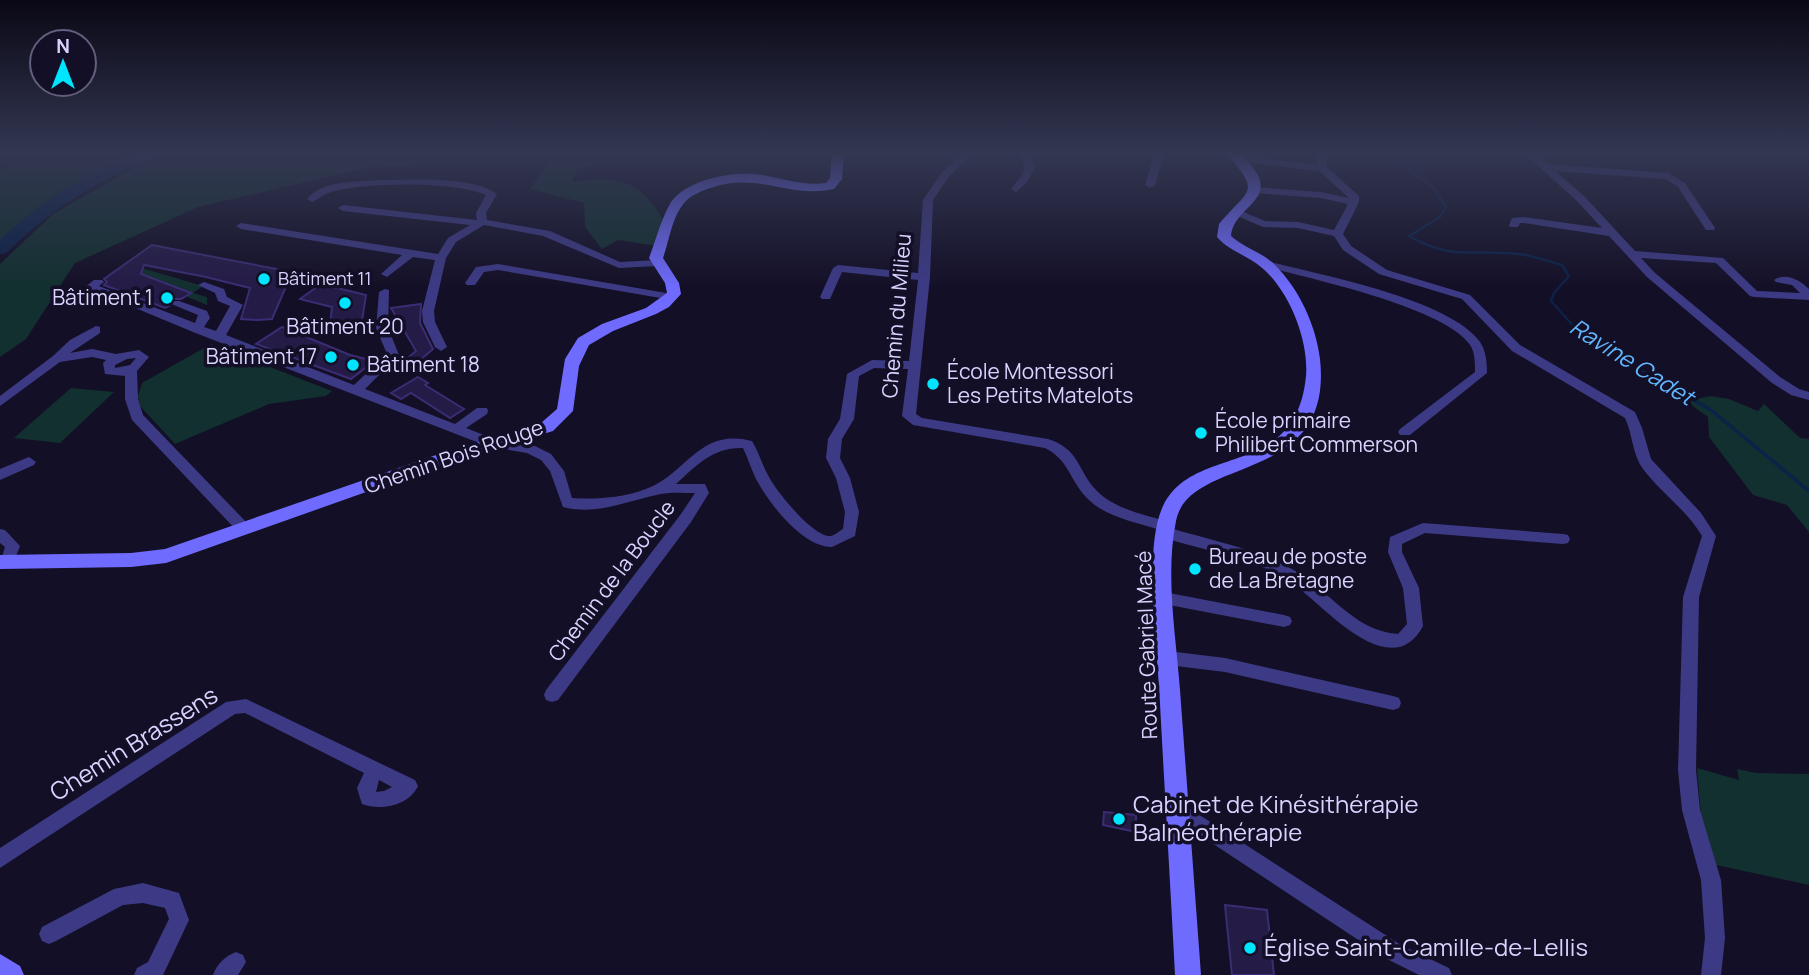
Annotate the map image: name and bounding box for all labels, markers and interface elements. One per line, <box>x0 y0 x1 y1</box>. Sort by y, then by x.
north arrow <box>28 28 98 98</box>
text: N <box>56 33 70 59</box>
street label: Chemin du Milieu <box>875 232 917 399</box>
place label: Bâtiment 11 <box>278 266 371 290</box>
marker: Bâtiment 11 <box>256 271 272 287</box>
place label: Bâtiment 1 <box>52 283 153 311</box>
marker: Bâtiment 1 <box>159 290 175 306</box>
marker: Bâtiment 20 <box>337 295 353 311</box>
water label: Ravine Cadet <box>1564 310 1703 414</box>
place label: Bâtiment 20 <box>286 312 404 340</box>
place label: Bâtiment 17 <box>206 342 317 370</box>
marker: Bâtiment 17 <box>323 349 339 365</box>
place label: Bâtiment 18 <box>367 350 480 378</box>
marker: Bâtiment 18 <box>345 357 361 373</box>
place label: École Montessori Les Petits Matelots <box>947 357 1133 409</box>
marker: École Montessori Les Petits Matelots <box>925 376 941 392</box>
place label: École primaire Philibert Commerson <box>1215 406 1418 458</box>
street label: Chemin Bois Rouge <box>361 412 547 500</box>
marker: École primaire Philibert Commerson <box>1193 425 1209 441</box>
street label: Chemin de la Boucle <box>541 494 681 667</box>
place label: Bureau de poste de La Bretagne <box>1209 542 1367 594</box>
street label: Route Gabriel Macé <box>1129 550 1163 740</box>
marker: Bureau de poste de La Bretagne <box>1187 561 1203 577</box>
street label: Chemin Brassens <box>43 678 223 808</box>
place label: Cabinet de Kinésithérapie Balnéothérapie <box>1133 787 1419 848</box>
marker: Cabinet de Kinésithérapie Balnéothérapie <box>1111 811 1127 827</box>
place label: Église Saint-Camille-de-Lellis <box>1264 930 1588 963</box>
marker: Église Saint-Camille-de-Lellis <box>1242 940 1258 956</box>

